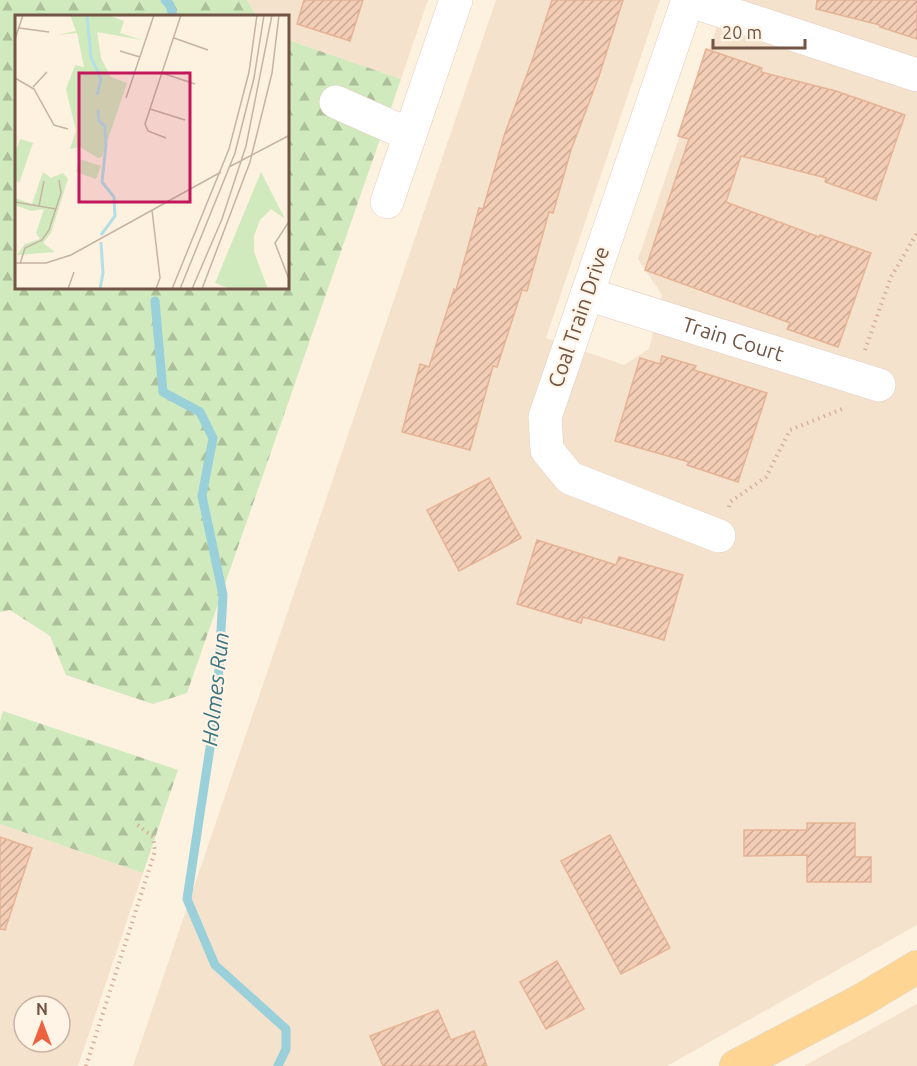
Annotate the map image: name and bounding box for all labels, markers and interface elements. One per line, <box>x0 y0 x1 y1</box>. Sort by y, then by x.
scale bar <box>713 12 804 50</box>
inset map <box>15 15 290 290</box>
text: 20 m <box>722 22 762 42</box>
street label: Coal Train Drive <box>543 243 613 390</box>
street label: Train Court <box>680 311 787 366</box>
water label: Holmes Run <box>196 631 233 747</box>
north arrow <box>12 994 72 1054</box>
text: N <box>36 1000 48 1018</box>

